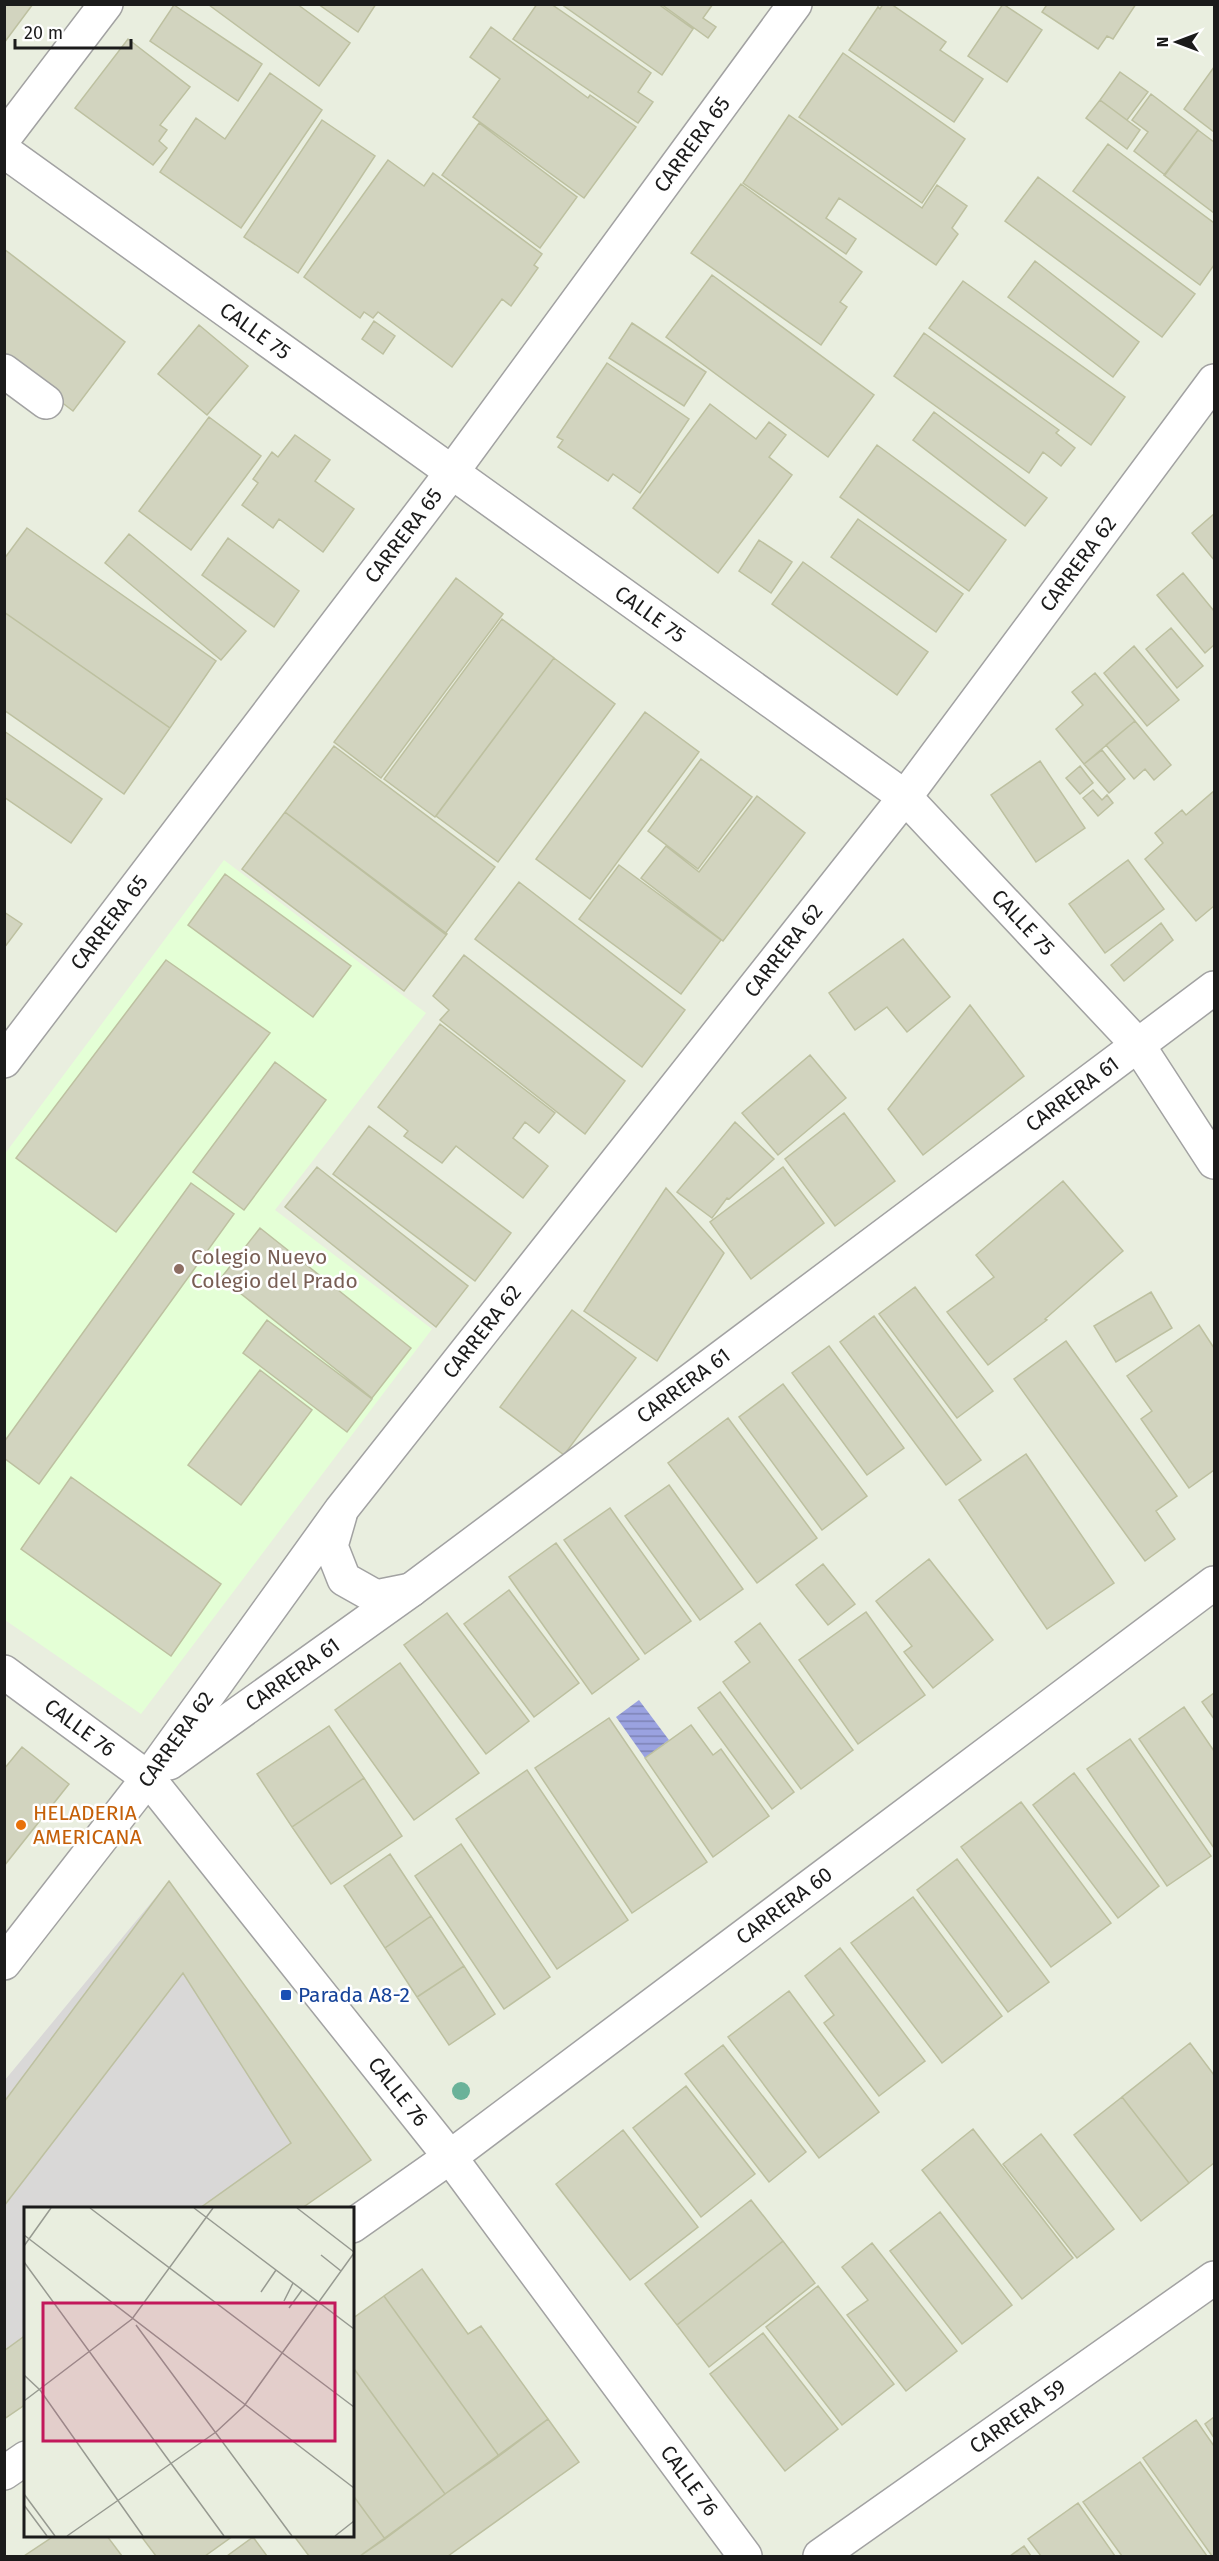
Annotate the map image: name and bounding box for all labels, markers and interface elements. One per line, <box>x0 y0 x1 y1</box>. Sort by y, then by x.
scale bar <box>15 12 130 50</box>
north arrow <box>1147 12 1207 72</box>
text: 20 m <box>24 22 63 44</box>
text: N <box>1153 37 1172 47</box>
street label: CARRERA 65 <box>648 92 736 198</box>
street label: CALLE 75 <box>215 297 296 365</box>
street label: CARRERA 65 <box>359 483 448 588</box>
street label: CARRERA 62 <box>1034 511 1122 617</box>
street label: CALLE 75 <box>610 580 691 648</box>
street label: CARRERA 65 <box>65 870 154 975</box>
street label: CALLE 75 <box>986 884 1060 961</box>
street label: CARRERA 62 <box>739 898 829 1003</box>
street label: CARRERA 61 <box>1020 1051 1124 1138</box>
place label: Colegio Nuevo Colegio del Prado <box>191 1244 358 1294</box>
marker: Colegio Nuevo Colegio del Prado <box>172 1262 186 1276</box>
street label: CARRERA 62 <box>437 1280 527 1384</box>
street label: CARRERA 61 <box>632 1342 735 1429</box>
street label: CARRERA 61 <box>240 1632 345 1717</box>
street label: CARRERA 62 <box>132 1686 219 1793</box>
street label: CALLE 76 <box>39 1693 120 1762</box>
place label: HELADERIA AMERICANA <box>33 1800 142 1850</box>
marker: HELADERIA AMERICANA <box>14 1818 28 1832</box>
street label: CARRERA 60 <box>731 1861 838 1950</box>
place label: Parada A8-2 <box>298 1982 410 2008</box>
marker: Parada A8-2 <box>279 1988 293 2002</box>
street label: CALLE 76 <box>362 2052 434 2132</box>
inset map <box>24 2207 354 2537</box>
street label: CARRERA 59 <box>964 2374 1071 2459</box>
street label: CALLE 76 <box>655 2440 724 2521</box>

